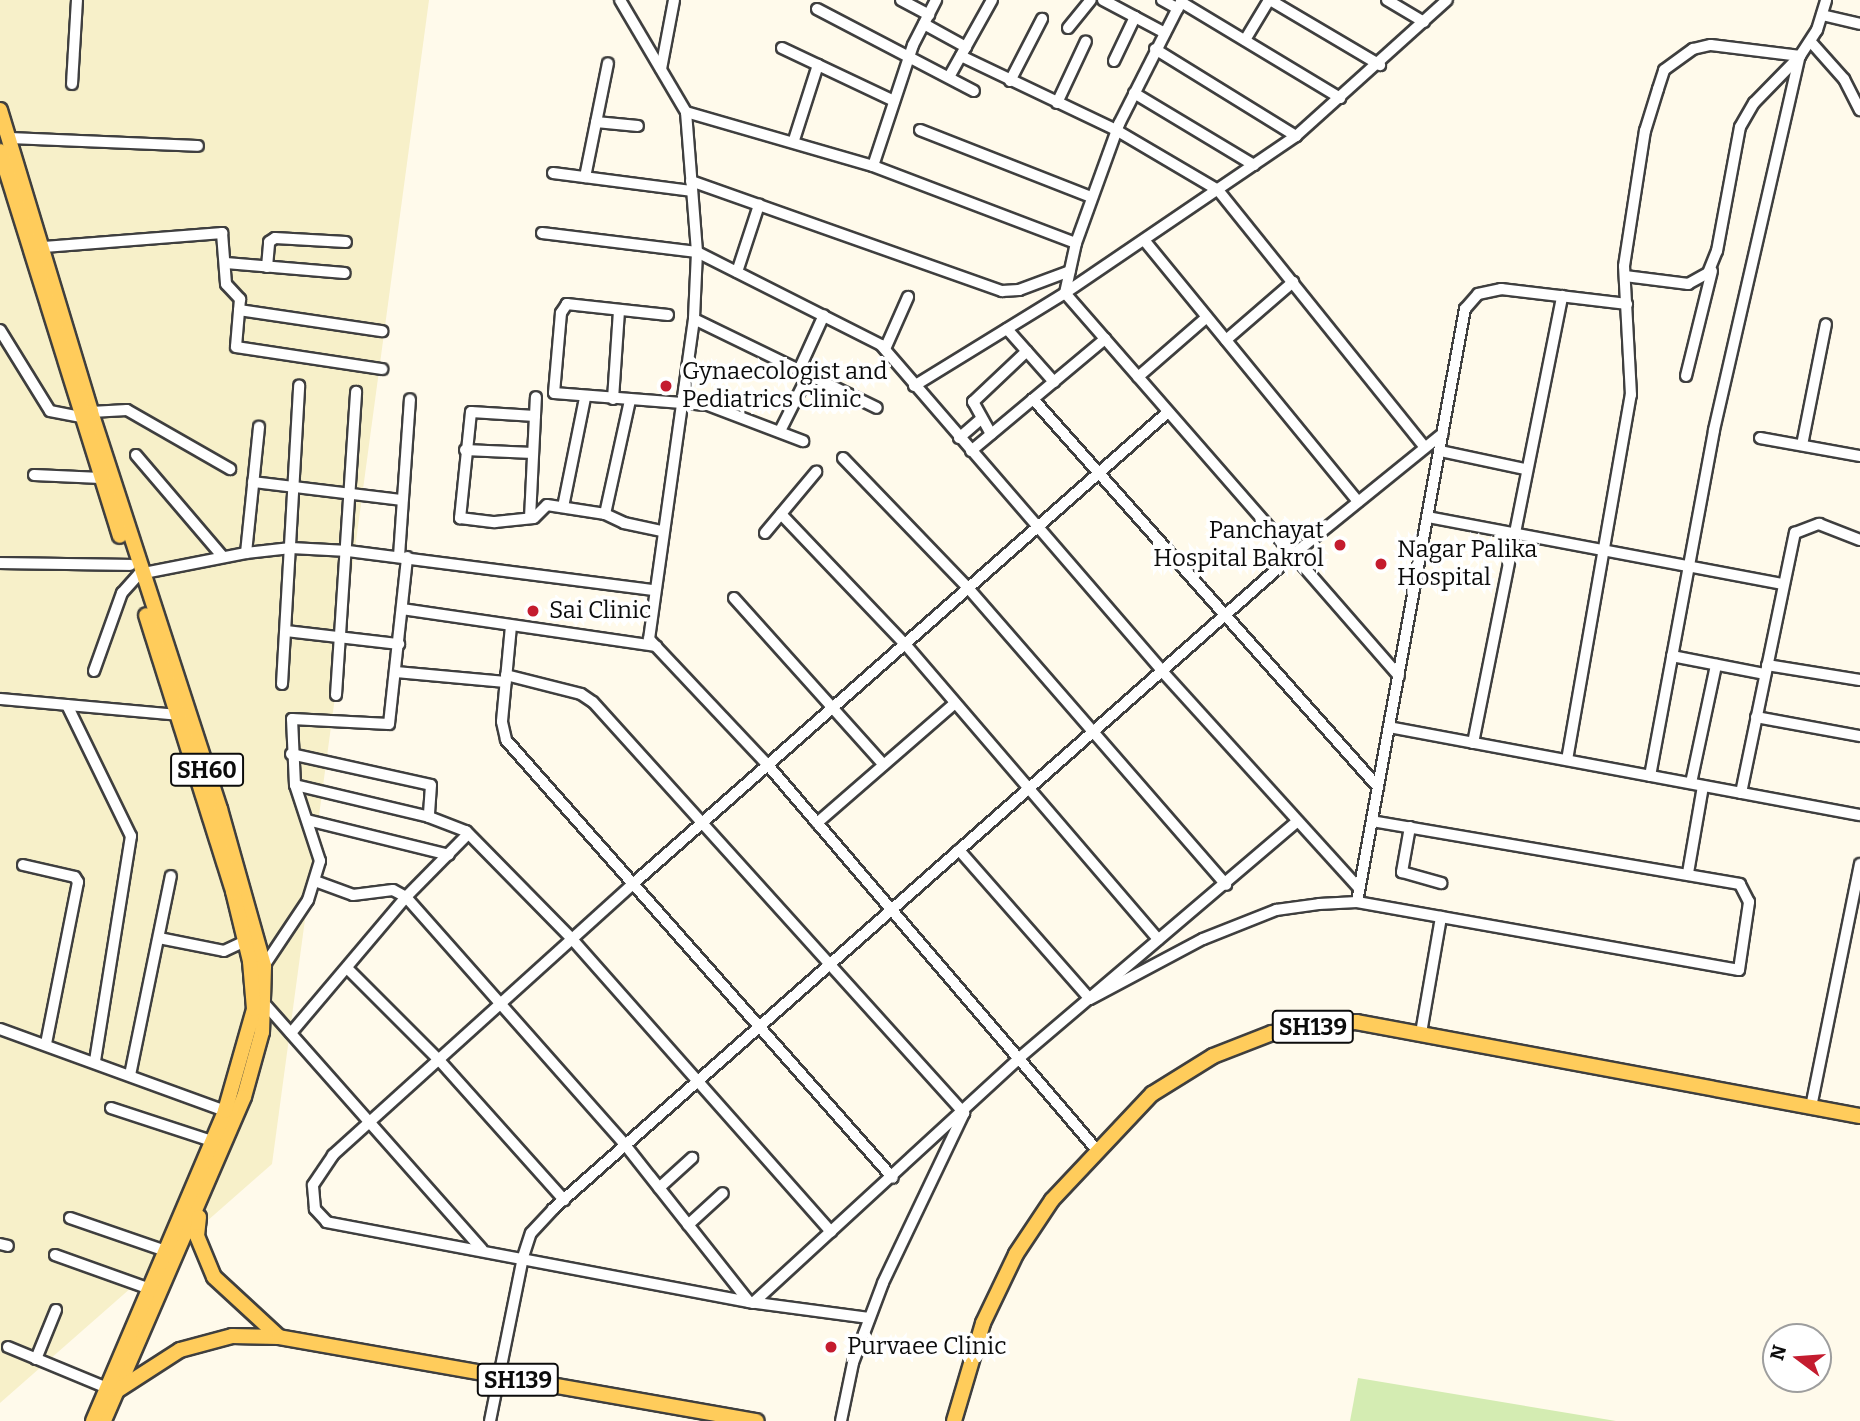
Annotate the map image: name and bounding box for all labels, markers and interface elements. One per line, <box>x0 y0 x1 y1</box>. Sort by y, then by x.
place label: Gynaecologist and Pediatrics Clinic <box>682 358 887 414</box>
marker: Gynaecologist and Pediatrics Clinic <box>656 376 676 396</box>
place label: Panchayat Hospital Bakrol <box>1153 517 1324 573</box>
marker: Panchayat Hospital Bakrol <box>1330 535 1350 555</box>
place label: Nagar Palika Hospital <box>1397 536 1537 592</box>
marker: Nagar Palika Hospital <box>1371 554 1391 574</box>
place label: Sai Clinic <box>549 597 651 625</box>
marker: Sai Clinic <box>523 601 543 621</box>
road number: SH60 <box>168 750 246 790</box>
road number: SH139 <box>1271 1008 1355 1046</box>
north arrow <box>1762 1323 1832 1393</box>
place label: Purvaee Clinic <box>847 1333 1006 1361</box>
marker: Purvaee Clinic <box>821 1337 841 1357</box>
text: N <box>1765 1342 1791 1363</box>
road number: SH139 <box>476 1360 560 1400</box>

